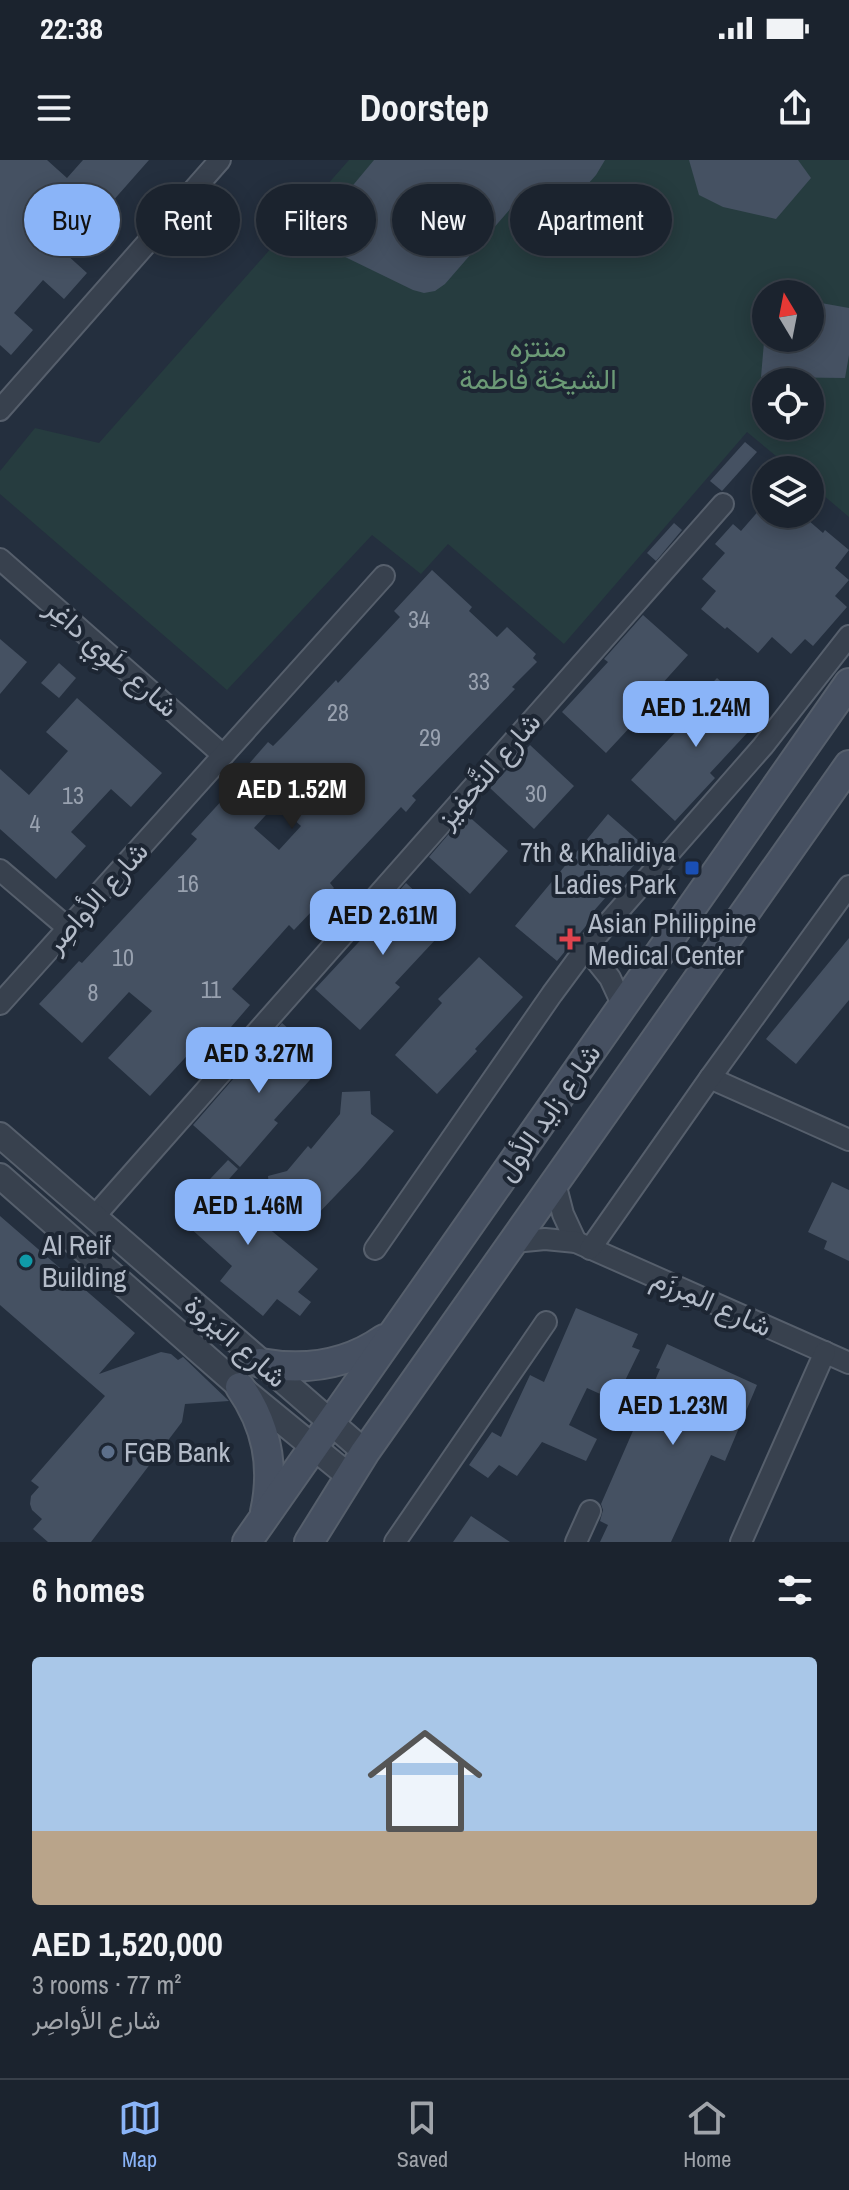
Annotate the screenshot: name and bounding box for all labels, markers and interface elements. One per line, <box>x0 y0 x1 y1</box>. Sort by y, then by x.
text: 22:38 <box>40 8 103 48</box>
text: Doorstep <box>360 84 489 132</box>
icon: menu <box>32 86 76 130</box>
icon: share <box>773 86 817 130</box>
chip: Buy <box>24 184 120 256</box>
chip: Rent <box>136 184 240 256</box>
chip: Filters <box>256 184 376 256</box>
chip: New <box>392 184 494 256</box>
chip: Apartment <box>510 184 672 256</box>
north arrow <box>752 280 824 352</box>
map controls <box>752 280 824 528</box>
park label: منتزه الشيخة فاطمة <box>459 328 617 398</box>
button: locate <box>752 368 824 440</box>
button: layers <box>752 456 824 528</box>
street label: شارع طَوِي داغِر <box>34 588 187 728</box>
house number: 34 <box>408 603 430 635</box>
house number: 33 <box>468 665 490 697</box>
pin: AED 1.24M <box>604 681 788 749</box>
text: AED 1.24M <box>641 689 751 724</box>
house number: 28 <box>327 696 349 728</box>
street label: شارع التَّحفِيز <box>426 704 549 837</box>
house number: 29 <box>419 721 441 753</box>
pin: AED 1.52M <box>200 763 384 831</box>
text: AED 1.52M <box>237 771 347 806</box>
house number: 30 <box>525 777 547 809</box>
house number: 13 <box>62 779 84 811</box>
house number: 4 <box>30 807 41 839</box>
street label: شارع الأواصِر <box>35 833 156 962</box>
place label: 7th & Khalidiya Ladies Park <box>520 833 677 903</box>
marker: 7th & Khalidiya Ladies Park <box>683 859 701 877</box>
house number: 16 <box>177 867 199 899</box>
pin: AED 2.61M <box>291 889 475 957</box>
text: AED 2.61M <box>328 897 438 932</box>
place label: Asian Philippine Medical Center <box>587 904 757 974</box>
marker: Asian Philippine Medical Center <box>559 928 581 950</box>
house number: 10 <box>112 941 134 973</box>
house number: 11 <box>201 973 221 1005</box>
house number: 8 <box>88 976 98 1008</box>
pin: AED 3.27M <box>167 1027 351 1095</box>
text: AED 3.27M <box>204 1035 314 1070</box>
street label: شارع زايد الأول <box>487 1036 609 1188</box>
pin: AED 1.46M <box>156 1179 340 1247</box>
text: AED 1.46M <box>193 1187 303 1222</box>
place label: Al Reif Building <box>41 1226 126 1296</box>
marker: Al Reif Building <box>17 1252 35 1270</box>
street label: شارع المِرزَم <box>646 1259 778 1345</box>
street label: شارع اليَزوة <box>177 1286 295 1396</box>
pin: AED 1.23M <box>581 1379 765 1447</box>
text: AED 1.23M <box>618 1387 728 1422</box>
place label: FGB Bank <box>124 1433 230 1471</box>
marker: FGB Bank <box>99 1443 117 1461</box>
text: 6 homes <box>32 1567 145 1613</box>
icon: filters <box>773 1568 817 1612</box>
icon: home <box>353 1709 497 1853</box>
text: AED 1,520,000 <box>32 1921 223 1967</box>
text: 3 rooms · 77 m² <box>32 1967 181 2002</box>
text: شارع الأواصِر <box>32 2002 160 2037</box>
tab: Map <box>118 2096 162 2174</box>
tab: Saved <box>397 2096 448 2174</box>
tab: Home <box>683 2096 731 2174</box>

